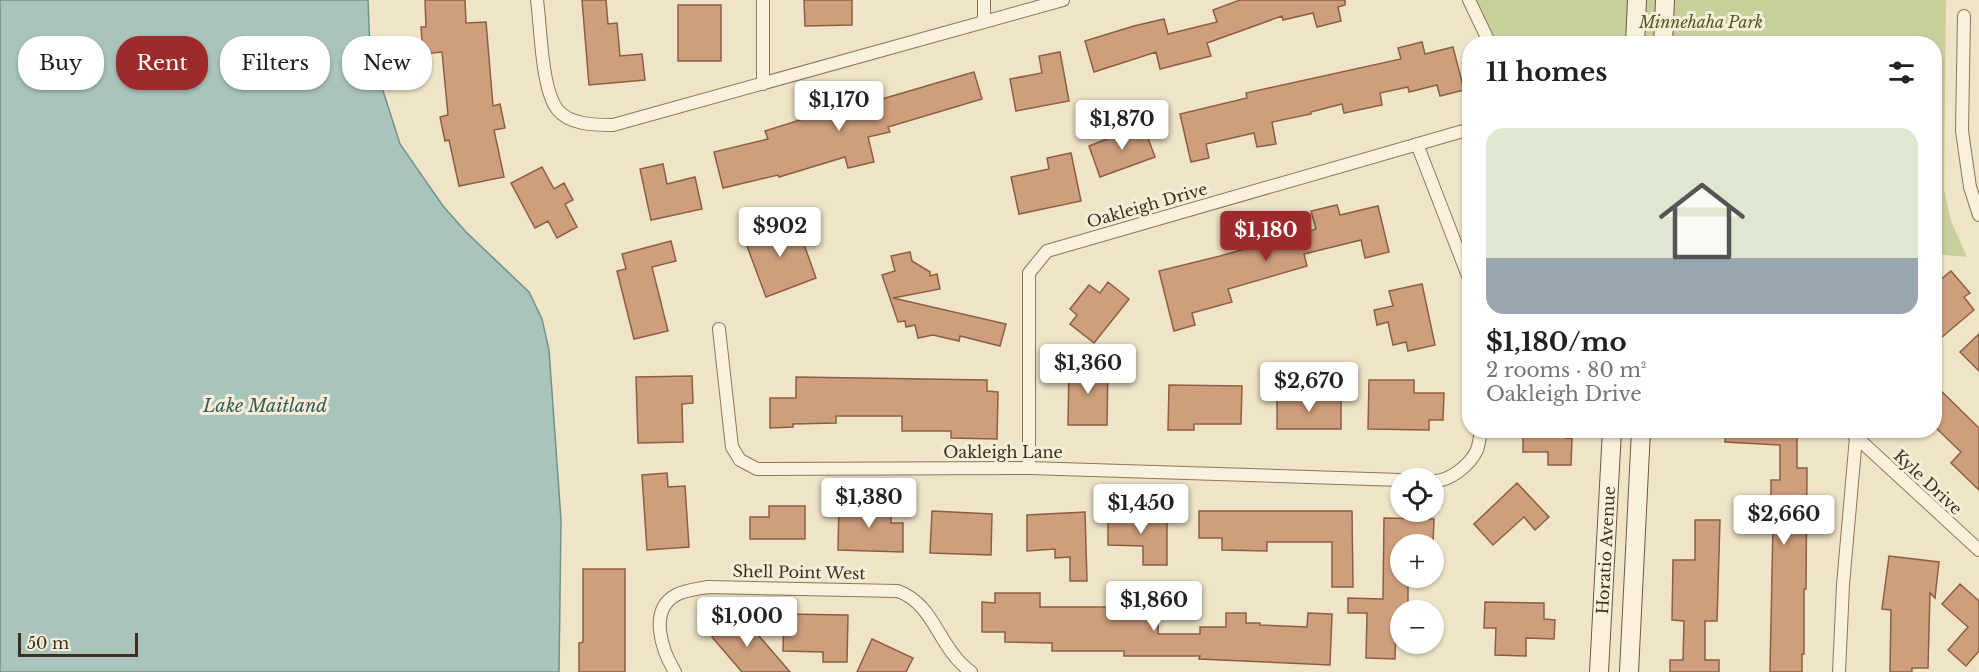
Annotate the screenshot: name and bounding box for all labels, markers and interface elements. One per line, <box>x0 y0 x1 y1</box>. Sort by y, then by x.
park label: Minnehaha Park <box>1638 12 1763 32</box>
chip: Buy <box>18 36 104 90</box>
chip: Rent <box>116 36 208 90</box>
chip: Filters <box>220 36 330 90</box>
chip: New <box>342 36 432 90</box>
text: 11 homes <box>1486 56 1607 88</box>
icon: filters <box>1885 56 1918 89</box>
pin: $1,170 <box>790 81 888 132</box>
text: $1,170 <box>809 88 869 112</box>
pin: $1,870 <box>1073 100 1171 151</box>
text: $1,870 <box>1090 107 1154 131</box>
icon: home <box>1648 167 1756 275</box>
street label: Oakleigh Drive <box>1084 178 1210 232</box>
pin: $902 <box>744 207 816 258</box>
pin: $1,180 <box>1217 211 1315 262</box>
text: $902 <box>753 214 807 238</box>
text: $1,180 <box>1234 218 1298 242</box>
text: $1,180/mo <box>1486 326 1627 358</box>
pin: $1,360 <box>1039 344 1137 395</box>
text: $1,360 <box>1054 351 1122 375</box>
text: 2 rooms · 80 m² <box>1486 358 1647 382</box>
pin: $2,670 <box>1260 362 1358 413</box>
text: $2,670 <box>1274 369 1344 393</box>
text: Oakleigh Drive <box>1486 382 1642 406</box>
water label: Lake Maitland <box>202 395 327 417</box>
street label: Oakleigh Lane <box>943 442 1063 462</box>
street label: Kyle Drive <box>1890 445 1966 519</box>
map controls <box>1390 468 1444 654</box>
button: locate <box>1390 468 1444 522</box>
pin: $1,380 <box>820 478 918 529</box>
pin: $1,450 <box>1092 484 1190 535</box>
text: $1,380 <box>835 485 903 509</box>
street label: Horatio Avenue <box>1592 486 1619 615</box>
text: $1,450 <box>1107 491 1175 515</box>
pin: $2,660 <box>1735 495 1833 546</box>
text: $2,660 <box>1748 502 1820 526</box>
button: + <box>1390 534 1444 588</box>
street label: Shell Point West <box>732 561 866 583</box>
pin: $1,860 <box>1105 581 1203 632</box>
text: $1,860 <box>1120 588 1188 612</box>
pin: $1,000 <box>698 597 796 648</box>
button: − <box>1390 600 1444 654</box>
text: $1,000 <box>711 604 783 628</box>
scale bar <box>18 630 138 658</box>
text: 50 m <box>27 633 69 653</box>

